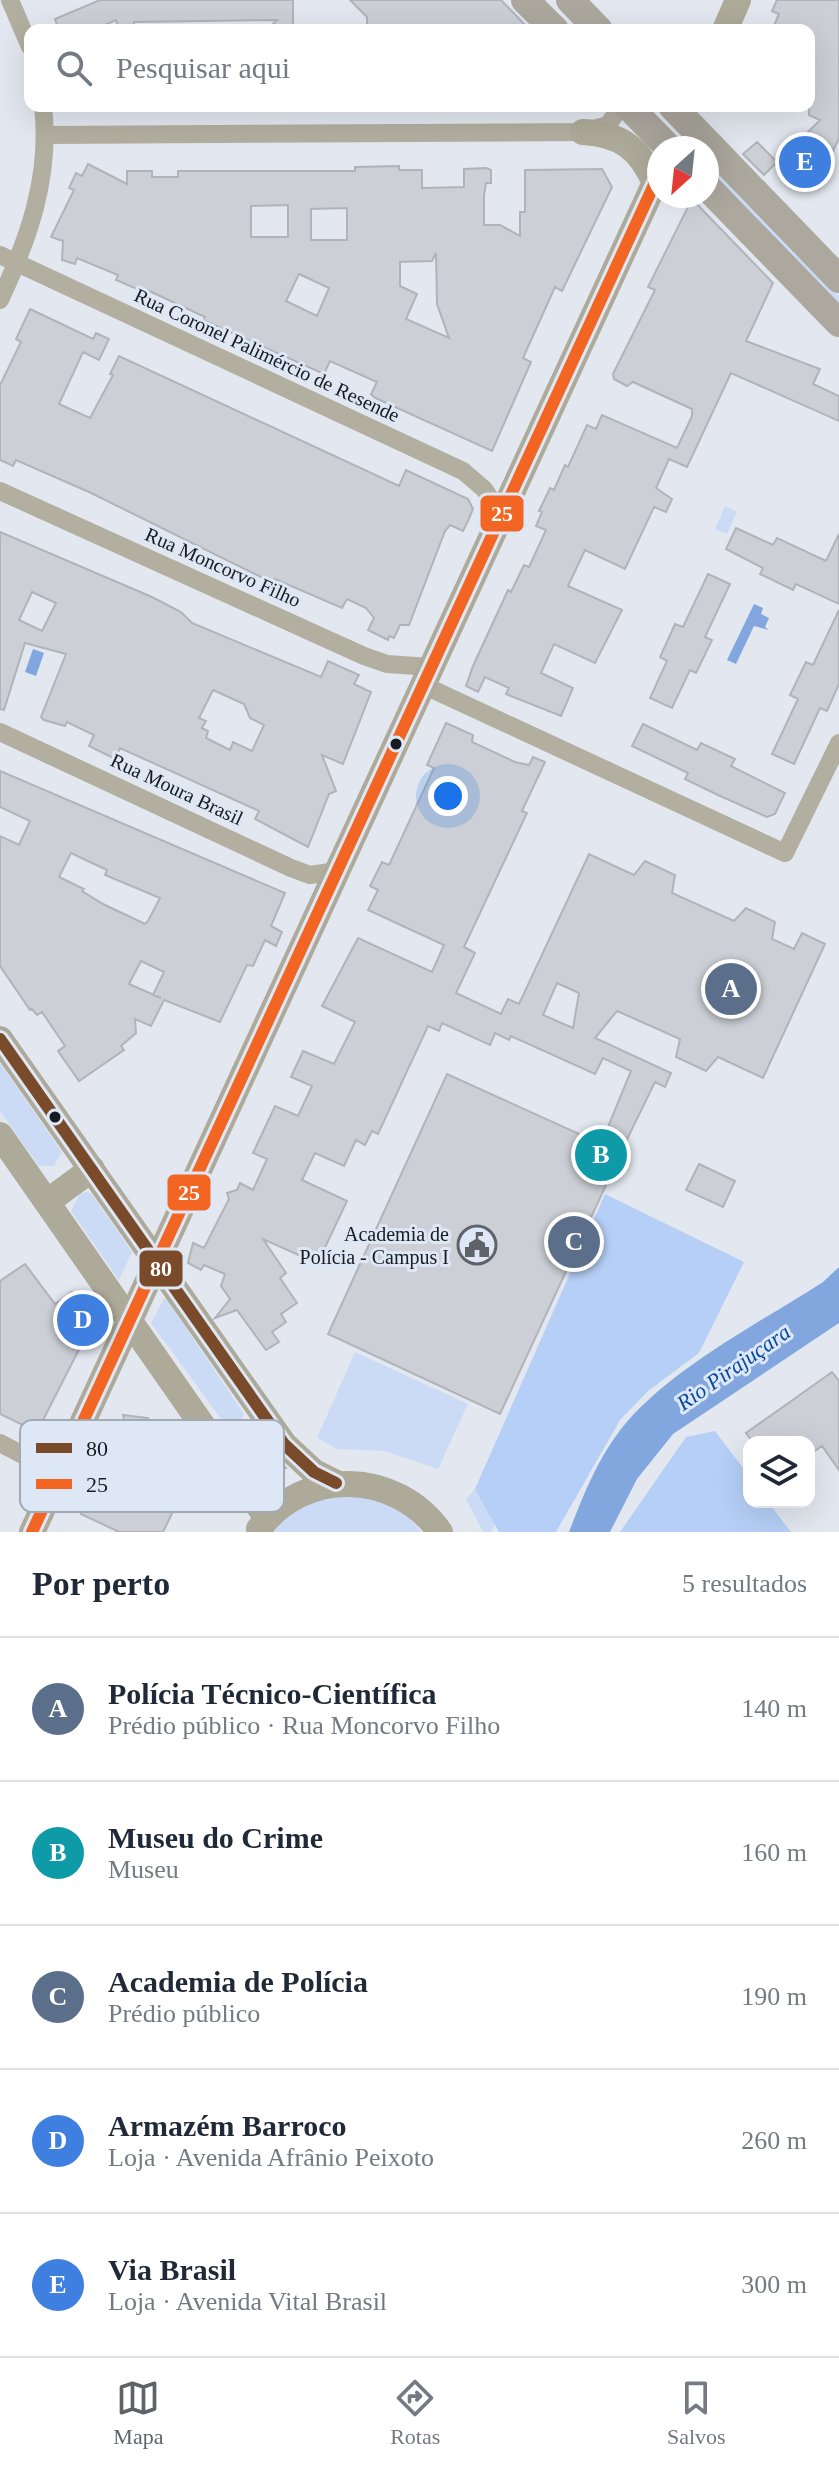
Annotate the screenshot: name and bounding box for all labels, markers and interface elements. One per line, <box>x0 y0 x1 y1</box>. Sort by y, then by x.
search box <box>24 24 815 112</box>
icon: search <box>52 46 96 90</box>
text: Pesquisar aqui <box>116 51 290 84</box>
pin: E <box>779 132 831 192</box>
north arrow <box>647 136 719 208</box>
street label: Rua Coronel Palimércio de Resende <box>131 284 403 426</box>
line badge: 25 <box>479 494 525 533</box>
text: 25 <box>491 501 513 526</box>
street label: Rua Moncorvo Filho <box>142 523 304 611</box>
unlabelled marker <box>388 736 404 752</box>
street label: Rua Moura Brasil <box>107 749 247 829</box>
your location <box>428 776 468 816</box>
pin: A <box>705 959 757 1019</box>
unlabelled marker <box>47 1109 63 1125</box>
pin: B <box>575 1125 627 1185</box>
line badge: 25 <box>166 1173 212 1212</box>
text: 25 <box>178 1180 200 1205</box>
pin: C <box>548 1212 600 1272</box>
place label: Academia de Polícia - Campus I <box>300 1223 449 1269</box>
public building icon: Academia de Polícia - Campus I <box>456 1224 498 1266</box>
line badge: 80 <box>138 1249 184 1288</box>
text: 80 <box>150 1256 172 1281</box>
pin: D <box>57 1290 109 1350</box>
water label: Rio Pirajuçara <box>671 1319 795 1416</box>
legend <box>20 1420 284 1512</box>
text: 80 <box>86 1436 108 1461</box>
map controls <box>743 1436 815 1508</box>
button: layers <box>743 1436 815 1508</box>
text: 25 <box>86 1472 108 1497</box>
text: Por perto <box>32 1565 170 1602</box>
text: 5 resultados <box>682 1569 807 1598</box>
text: Polícia Técnico-Científica <box>108 1677 437 1710</box>
text: A <box>49 1694 67 1723</box>
text: 140 m <box>741 1694 807 1723</box>
text: Prédio público · Rua Moncorvo Filho <box>108 1711 500 1740</box>
text: Museu do Crime <box>108 1821 323 1854</box>
text: B <box>49 1838 67 1867</box>
text: 160 m <box>741 1838 807 1867</box>
text: Museu <box>108 1855 179 1884</box>
text: Academia de Polícia <box>108 1965 368 1998</box>
text: C <box>49 1982 67 2011</box>
text: 190 m <box>741 1982 807 2011</box>
text: Prédio público <box>108 1999 260 2028</box>
text: Armazém Barroco <box>108 2109 347 2142</box>
text: D <box>49 2126 67 2155</box>
text: 260 m <box>741 2126 807 2155</box>
text: Loja · Avenida Afrânio Peixoto <box>108 2143 434 2172</box>
text: Via Brasil <box>108 2253 236 2286</box>
text: E <box>49 2270 67 2299</box>
text: 300 m <box>741 2270 807 2299</box>
text: Loja · Avenida Vital Brasil <box>108 2287 387 2316</box>
tab: Mapa <box>113 2376 163 2450</box>
tab: Rotas <box>390 2376 440 2450</box>
tab: Salvos <box>667 2376 726 2450</box>

